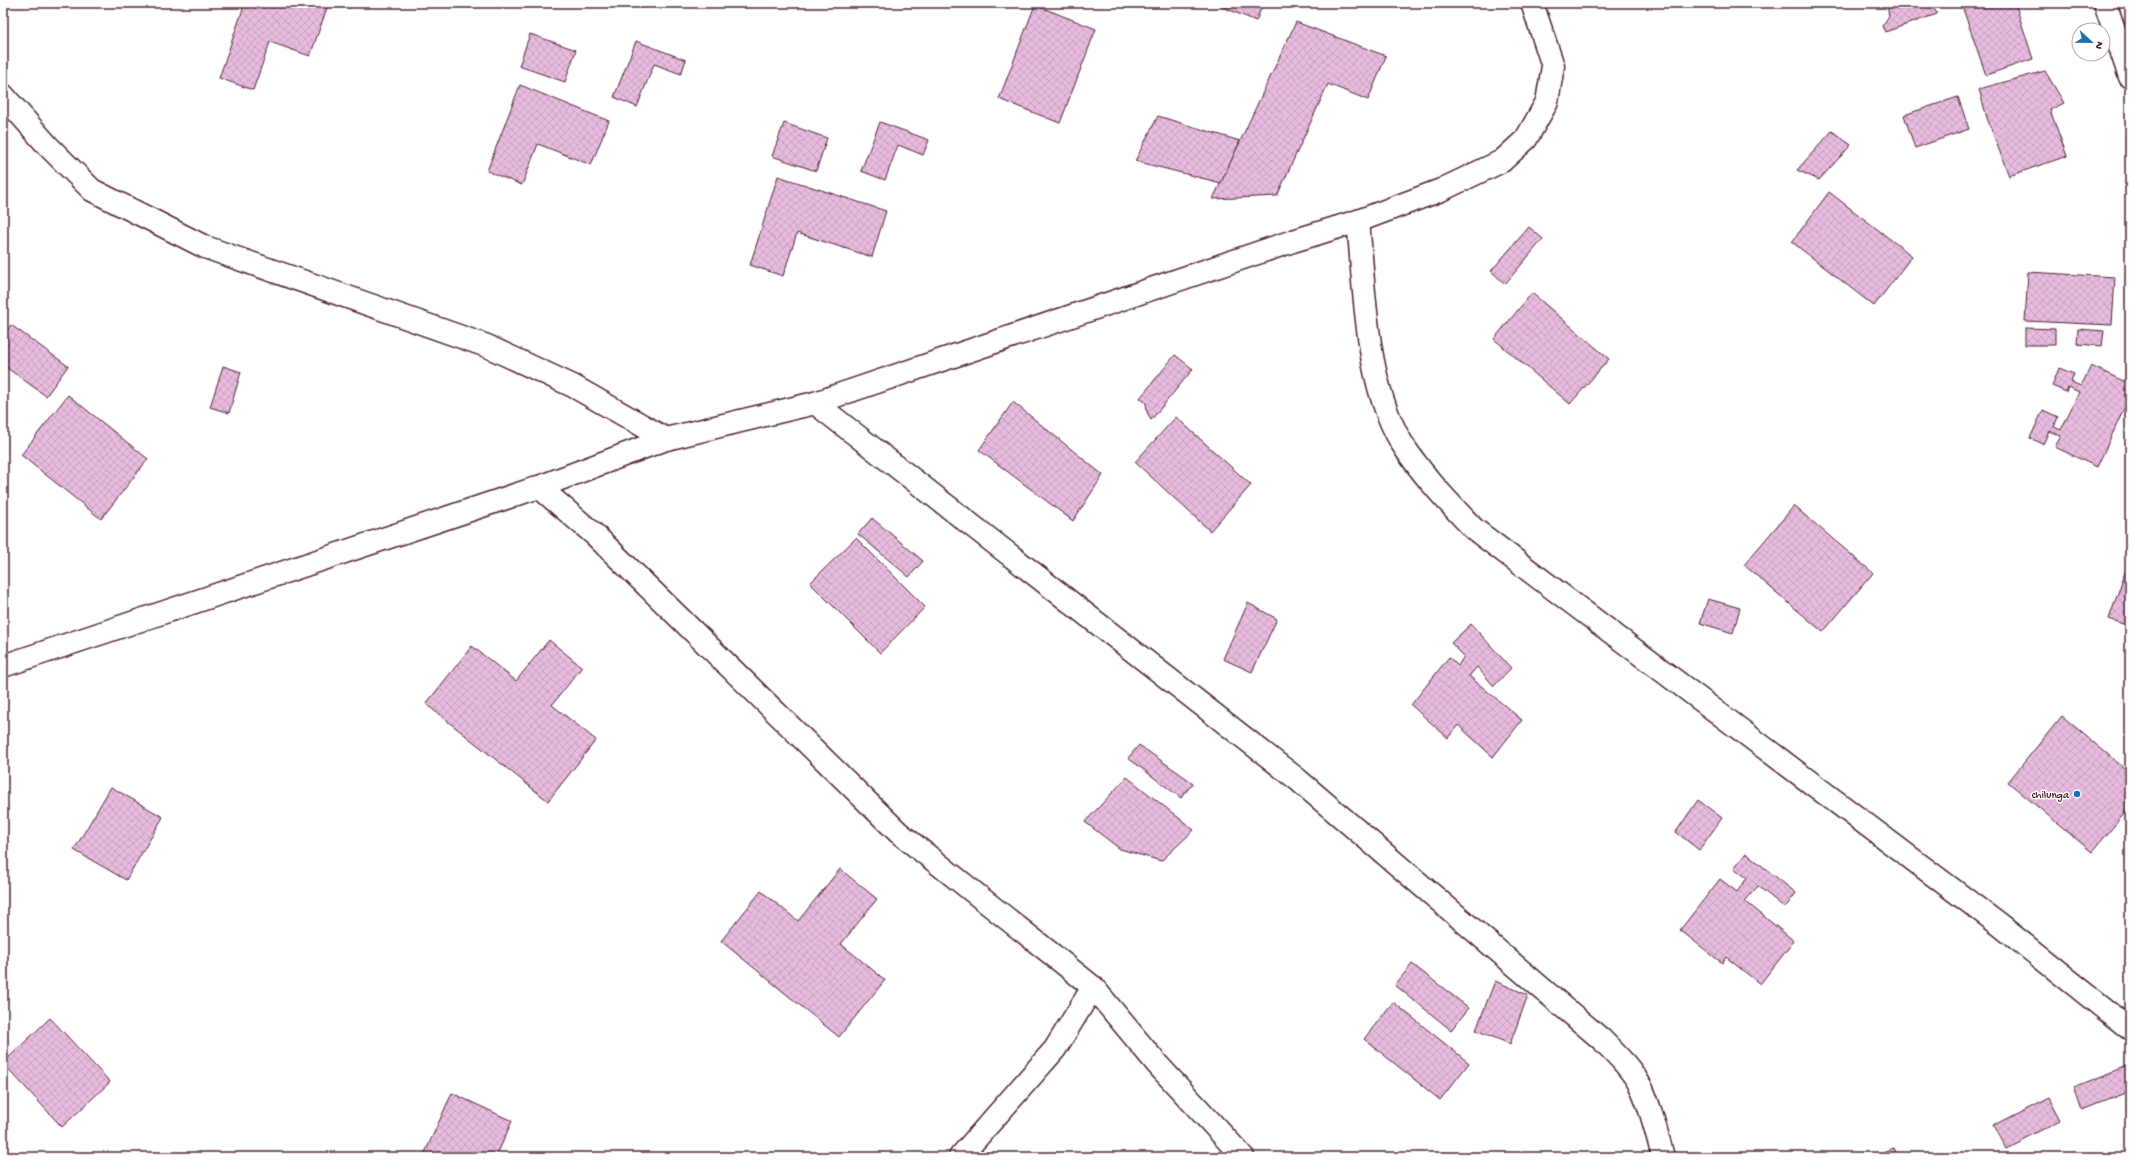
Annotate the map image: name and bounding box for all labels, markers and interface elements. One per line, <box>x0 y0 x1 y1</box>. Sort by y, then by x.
north arrow <box>2071 22 2111 62</box>
text: N <box>2092 39 2105 51</box>
marker: chilunga <box>2072 789 2082 799</box>
place label: chilunga <box>2032 790 2070 802</box>

